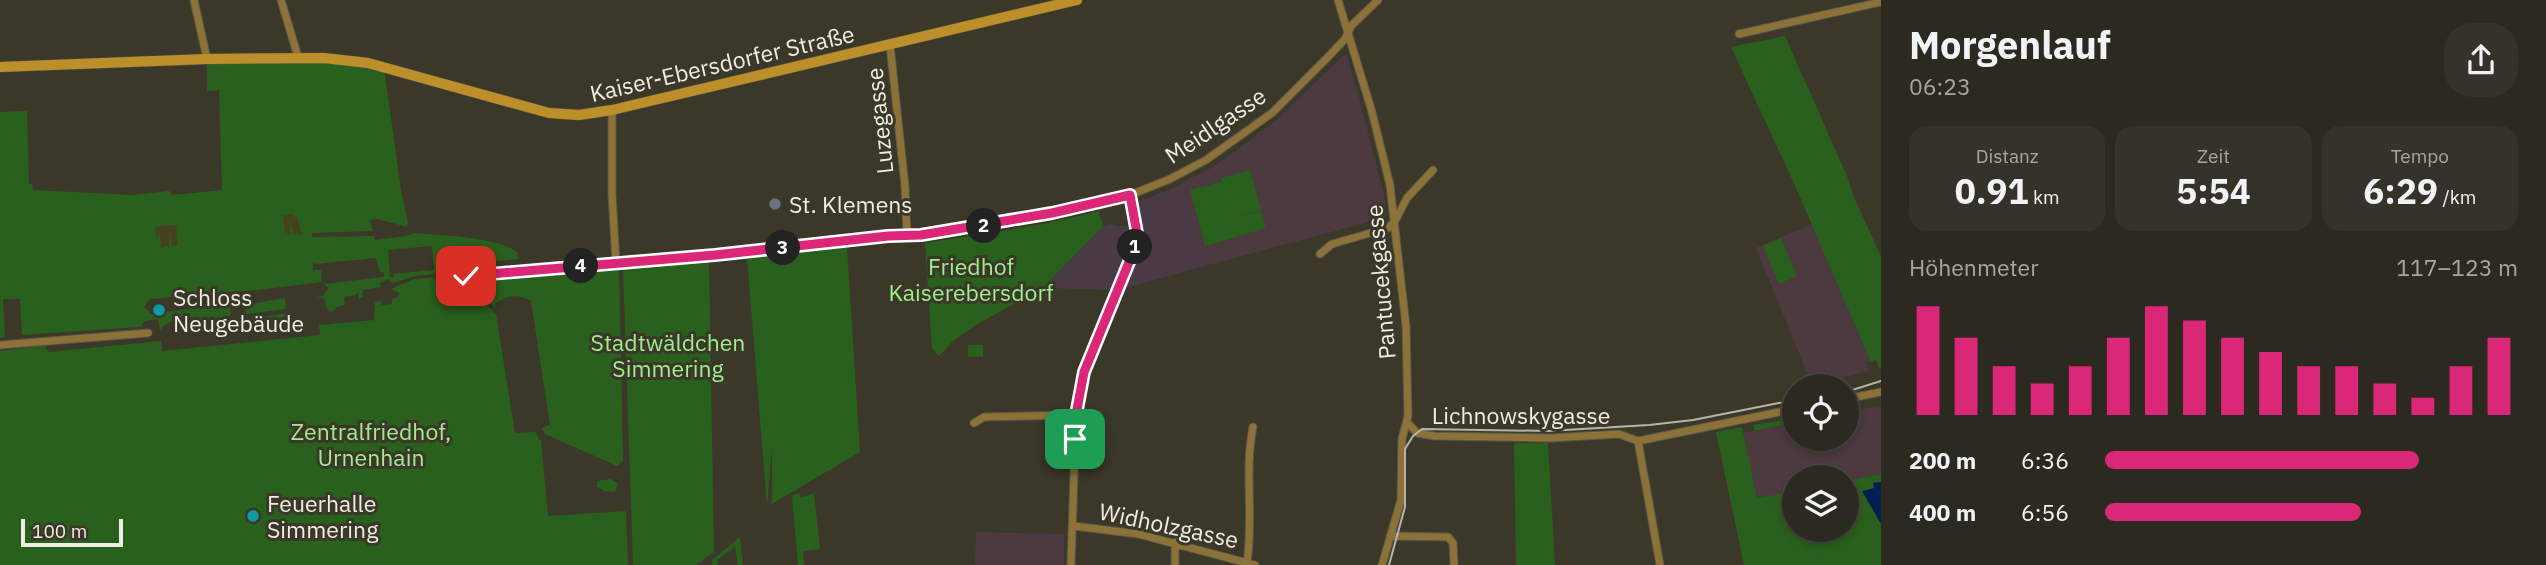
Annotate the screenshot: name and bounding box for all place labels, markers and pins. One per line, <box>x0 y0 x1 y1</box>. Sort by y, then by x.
place label: St. Klemens <box>789 189 913 219</box>
marker: St. Klemens <box>767 196 783 212</box>
pin: 2 <box>967 208 1002 244</box>
pin: 3 <box>766 230 800 266</box>
pin: 1 <box>1118 230 1152 264</box>
pin <box>436 246 496 306</box>
pin: 4 <box>564 248 598 284</box>
place label: Schloss Neugebäude <box>173 282 304 338</box>
marker: Schloss Neugebäude <box>151 302 167 318</box>
pin <box>1045 409 1105 469</box>
place label: Feuerhalle Simmering <box>267 488 378 544</box>
marker: Feuerhalle Simmering <box>245 508 261 524</box>

